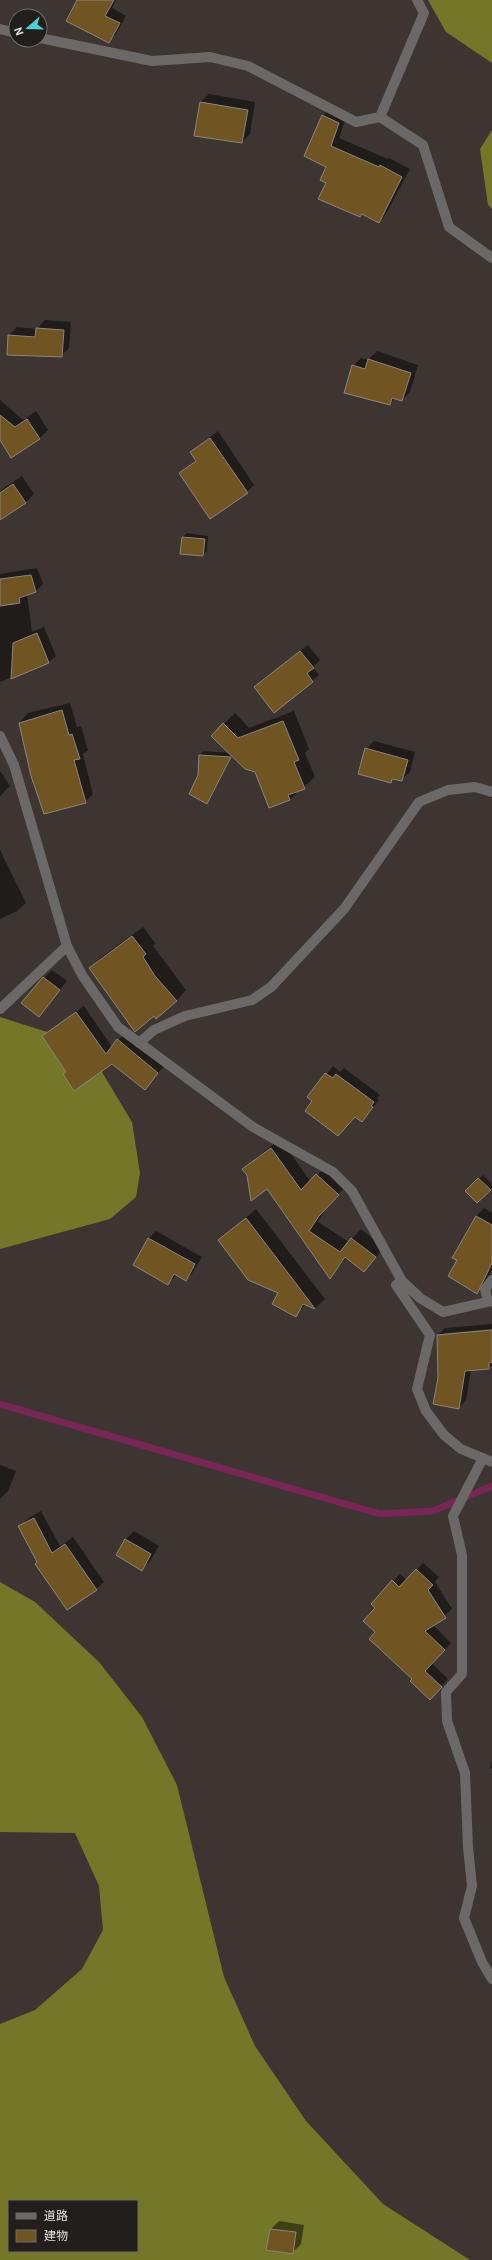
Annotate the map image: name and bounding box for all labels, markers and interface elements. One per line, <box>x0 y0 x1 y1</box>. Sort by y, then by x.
north arrow <box>8 8 48 48</box>
text: N <box>12 25 27 37</box>
legend <box>8 2200 138 2252</box>
text: 道路 <box>44 2209 68 2225</box>
text: 建物 <box>44 2229 68 2245</box>

